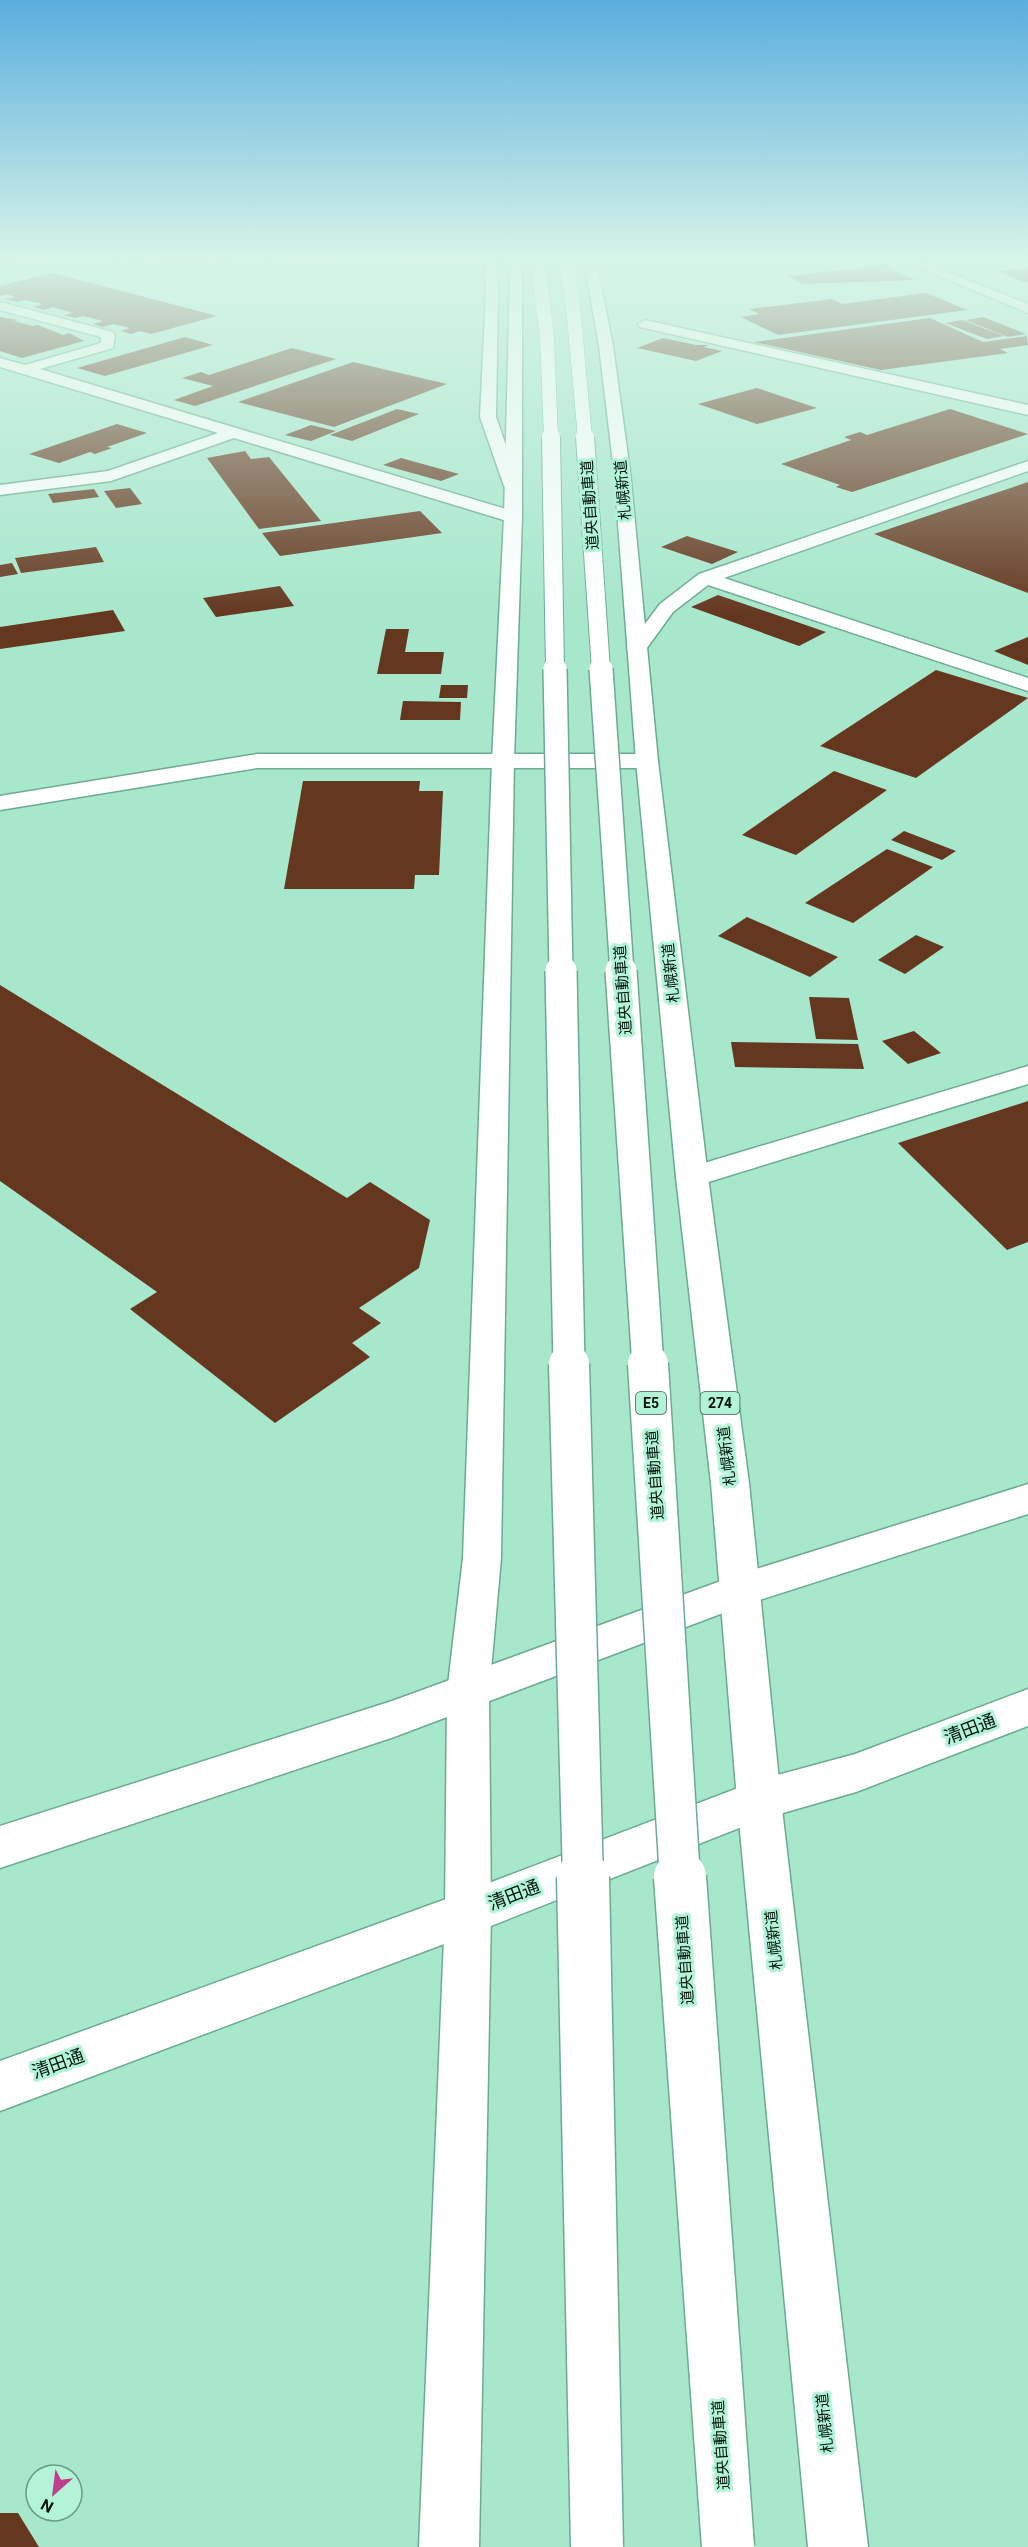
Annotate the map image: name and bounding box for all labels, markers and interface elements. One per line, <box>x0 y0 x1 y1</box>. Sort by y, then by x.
street label: 道央自動車道 <box>578 459 602 551</box>
street label: 札幌新道 <box>611 459 635 521</box>
street label: 札幌新道 <box>659 942 683 1004</box>
street label: 道央自動車道 <box>611 944 635 1036</box>
road number: E5 <box>636 1392 666 1414</box>
road number: 274 <box>700 1392 740 1414</box>
street label: 札幌新道 <box>714 1425 740 1487</box>
street label: 道央自動車道 <box>643 1429 667 1521</box>
street label: 清田通 <box>941 1709 999 1748</box>
street label: 清田通 <box>485 1875 543 1914</box>
street label: 札幌新道 <box>762 1909 786 1971</box>
street label: 道央自動車道 <box>673 1914 697 2006</box>
street label: 清田通 <box>29 2044 87 2083</box>
street label: 札幌新道 <box>813 2392 837 2454</box>
street label: 道央自動車道 <box>709 2399 733 2491</box>
north arrow <box>24 2463 84 2523</box>
text: N <box>38 2495 57 2517</box>

